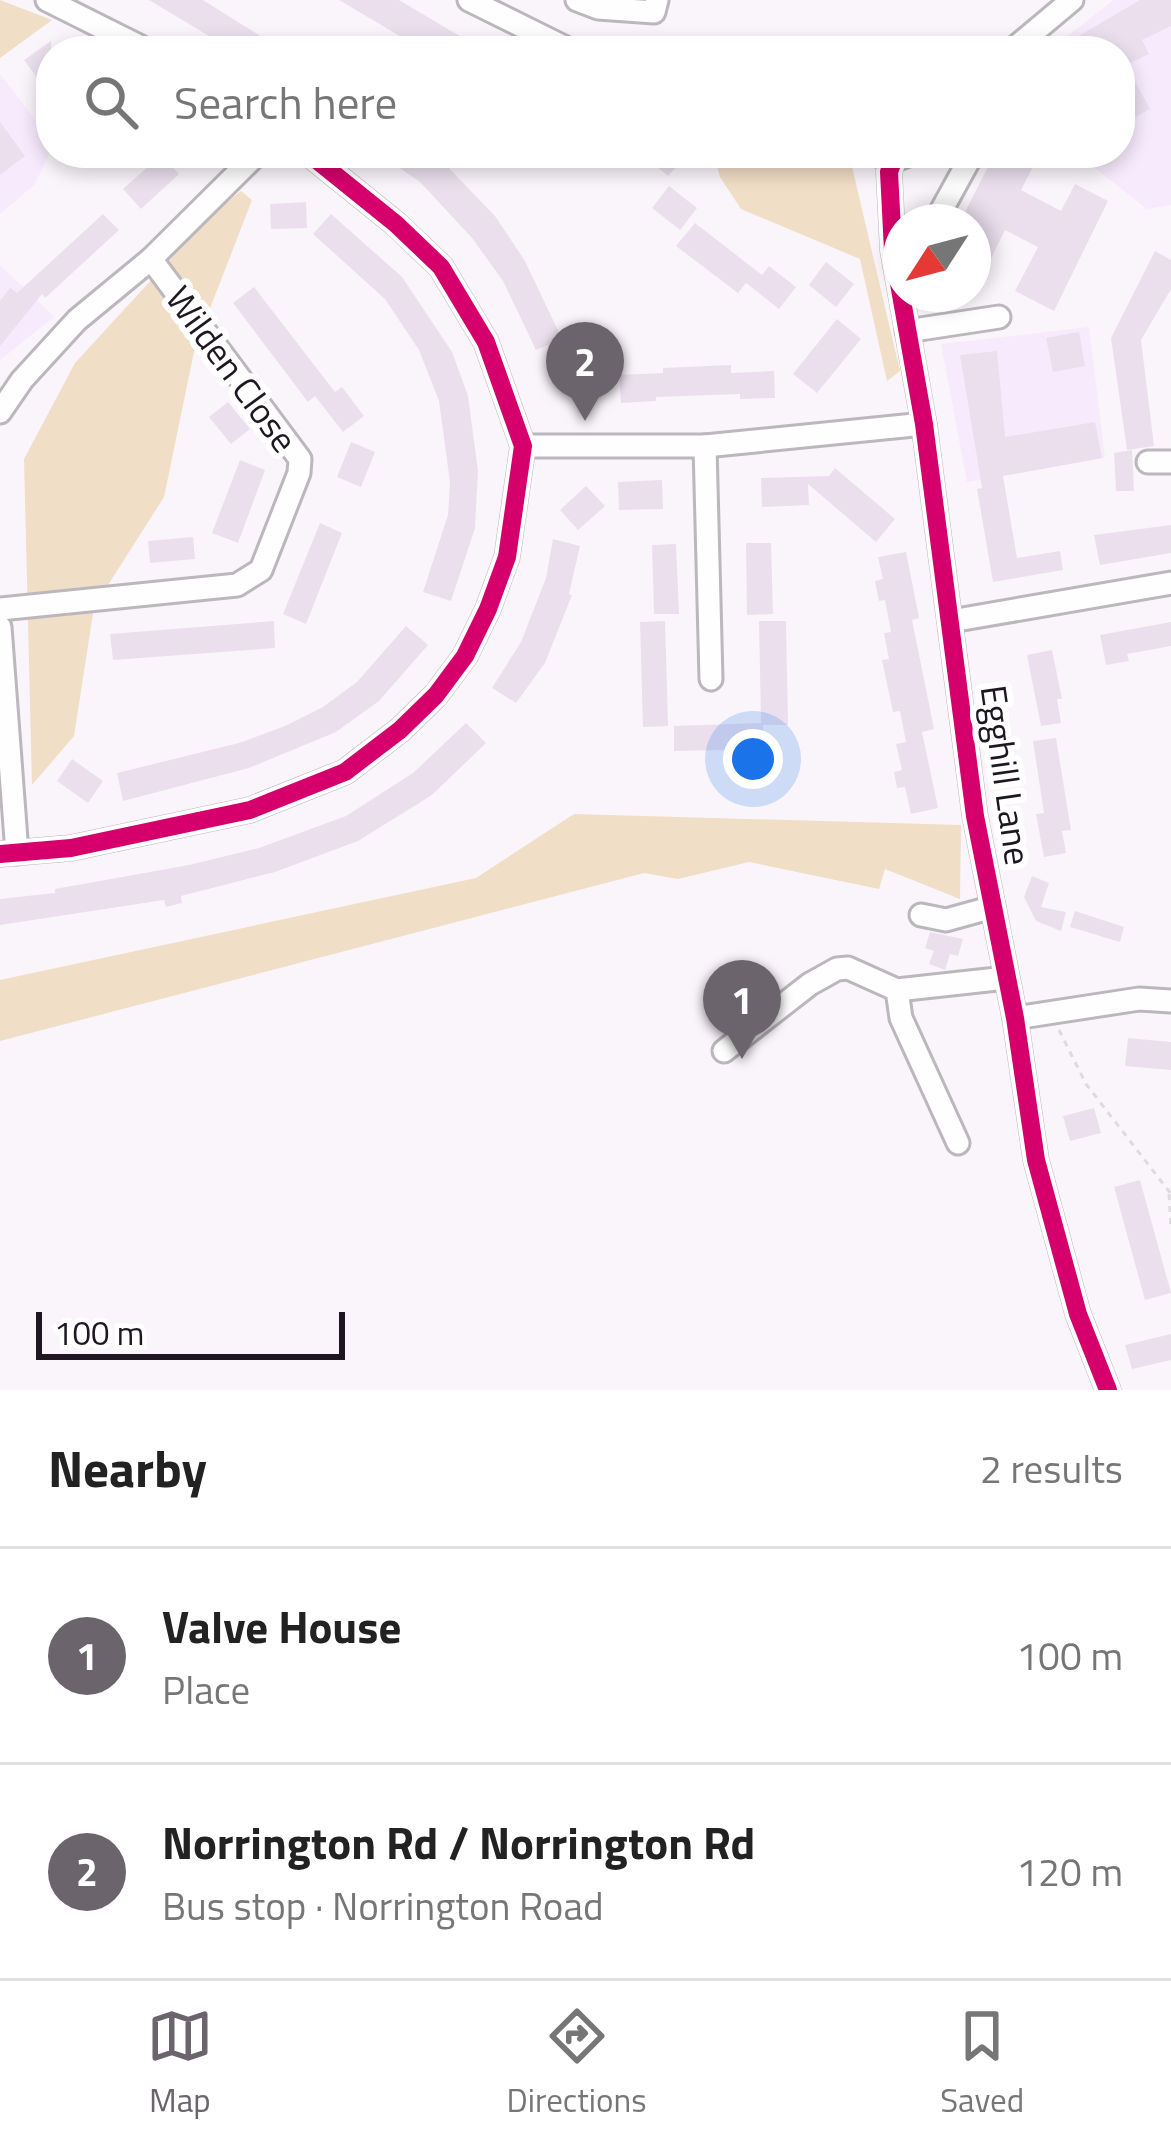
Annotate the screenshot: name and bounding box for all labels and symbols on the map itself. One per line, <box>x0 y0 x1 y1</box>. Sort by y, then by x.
north arrow <box>883 204 991 312</box>
street label: Wilden Close <box>153 274 312 464</box>
pin: 2 <box>546 322 624 421</box>
street label: Egghill Lane <box>967 681 1046 868</box>
your location <box>723 729 783 789</box>
pin: 1 <box>703 960 781 1059</box>
scale bar <box>36 1306 345 1359</box>

